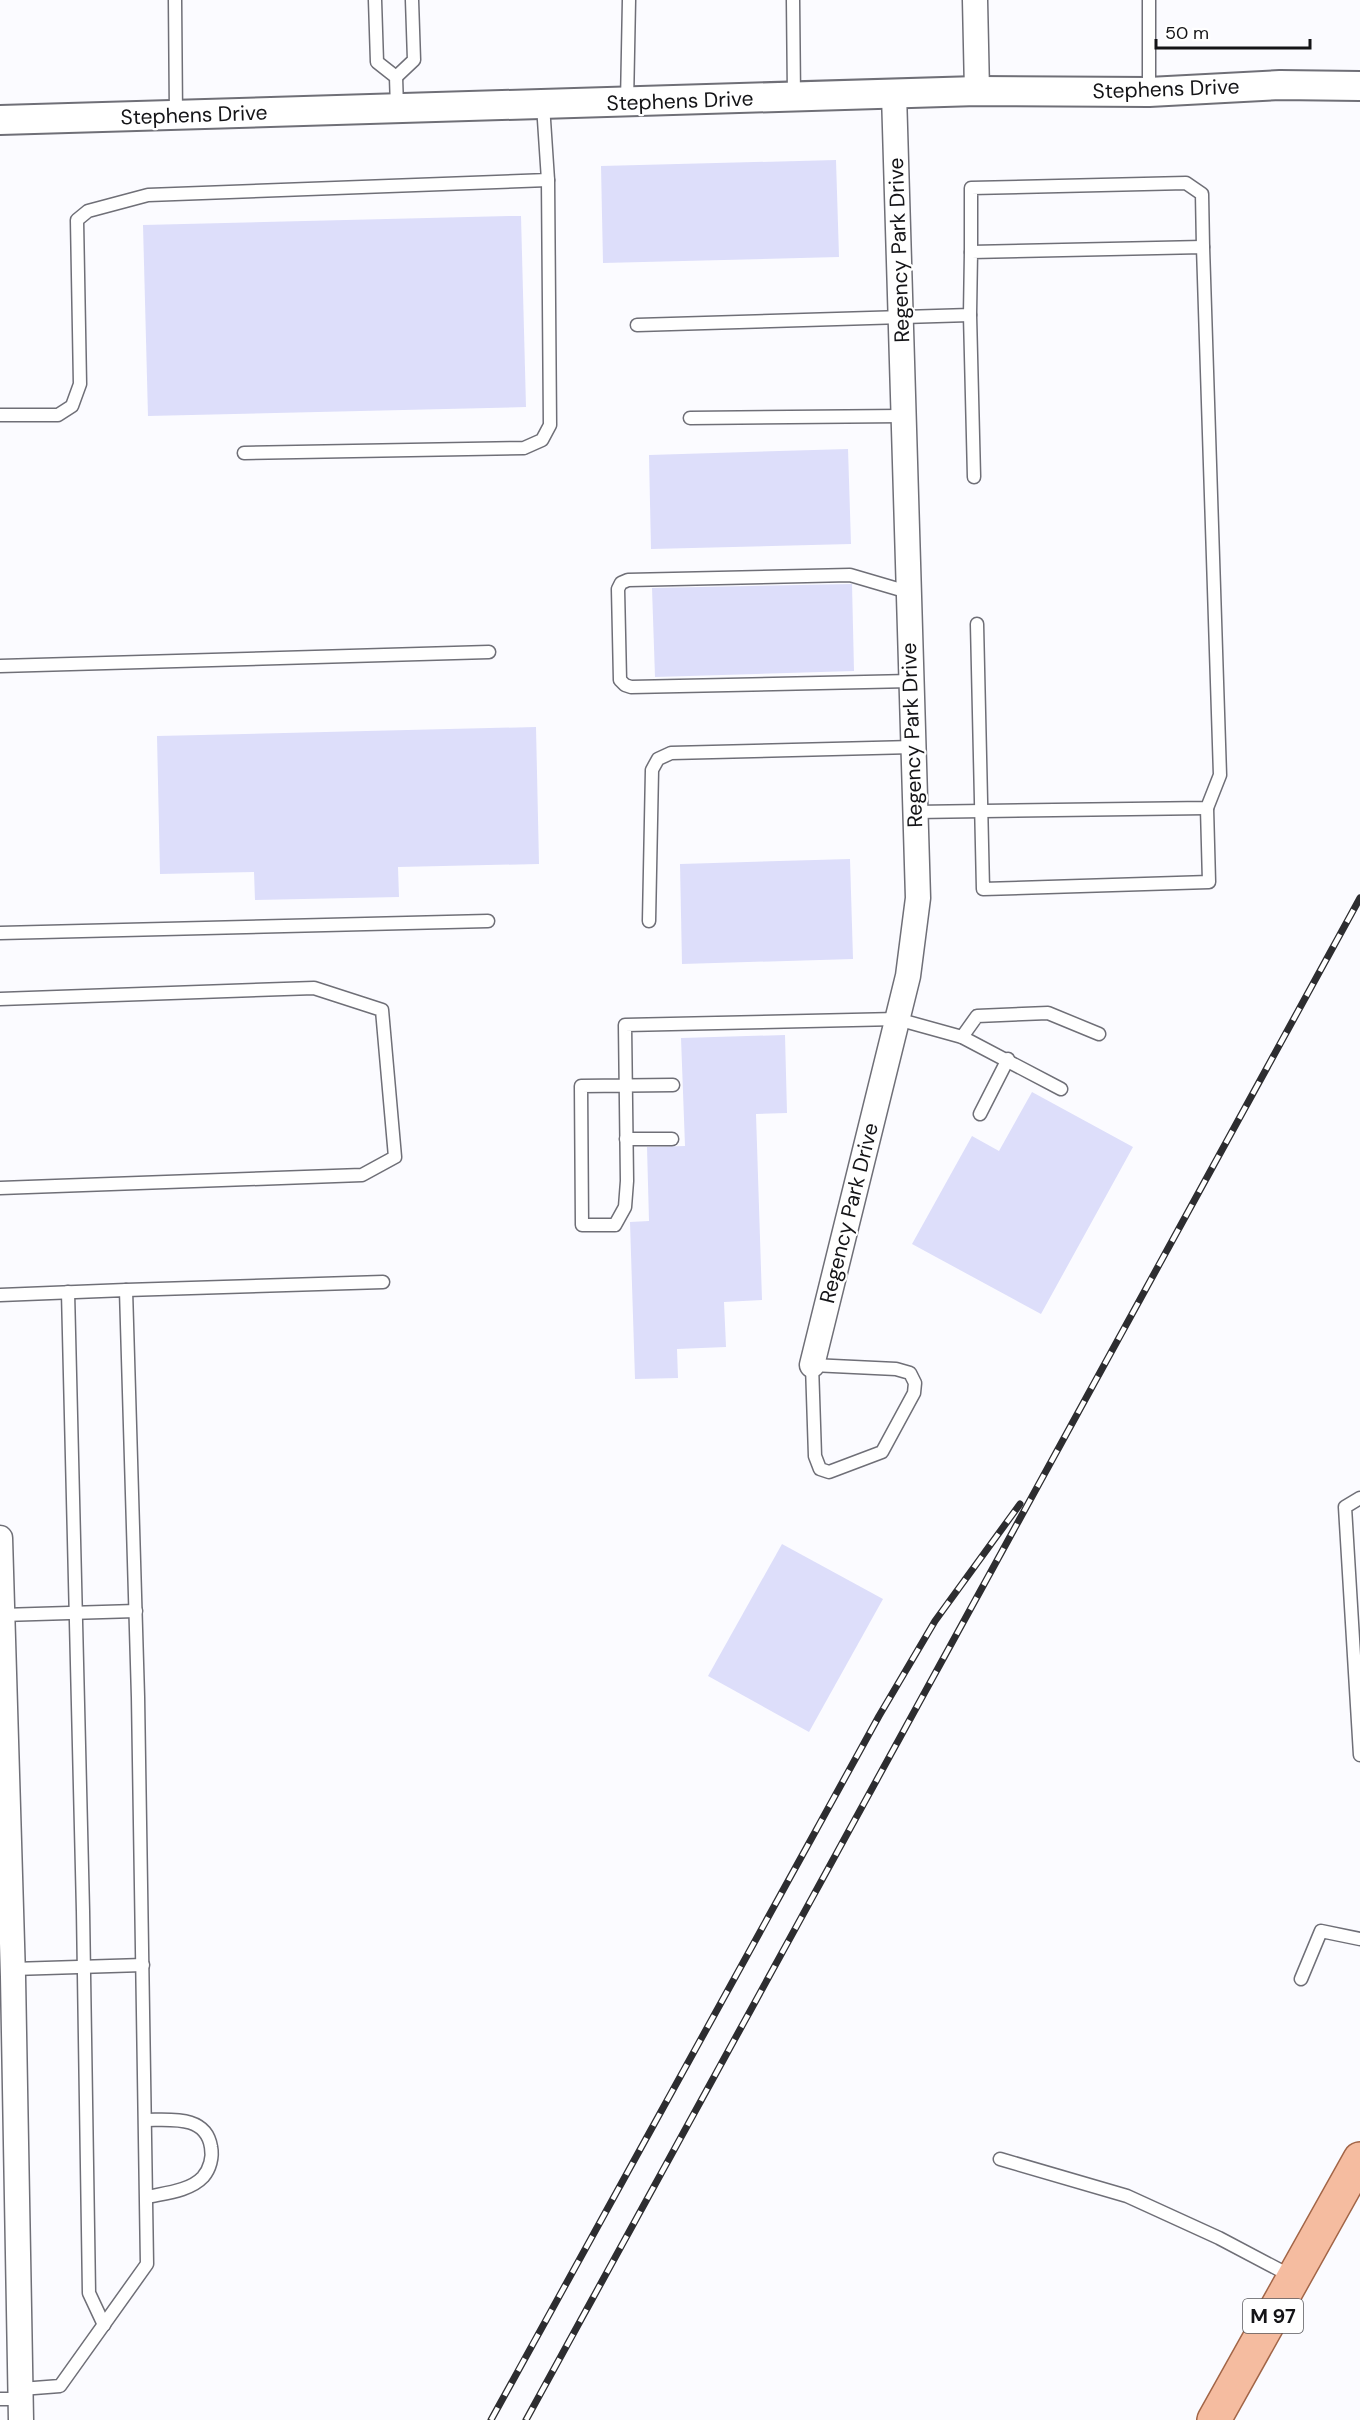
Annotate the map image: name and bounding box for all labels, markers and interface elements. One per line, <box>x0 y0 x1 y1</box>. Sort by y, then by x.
scale bar <box>1156 12 1310 50</box>
text: 50 m <box>1165 21 1209 45</box>
street label: Stephens Drive <box>1092 72 1240 106</box>
street label: Stephens Drive <box>606 84 754 118</box>
street label: Stephens Drive <box>120 98 268 132</box>
street label: Regency Park Drive <box>882 157 916 343</box>
street label: Regency Park Drive <box>895 642 929 828</box>
street label: Regency Park Drive <box>813 1120 885 1306</box>
road number: M 97 <box>1243 2299 1303 2333</box>

